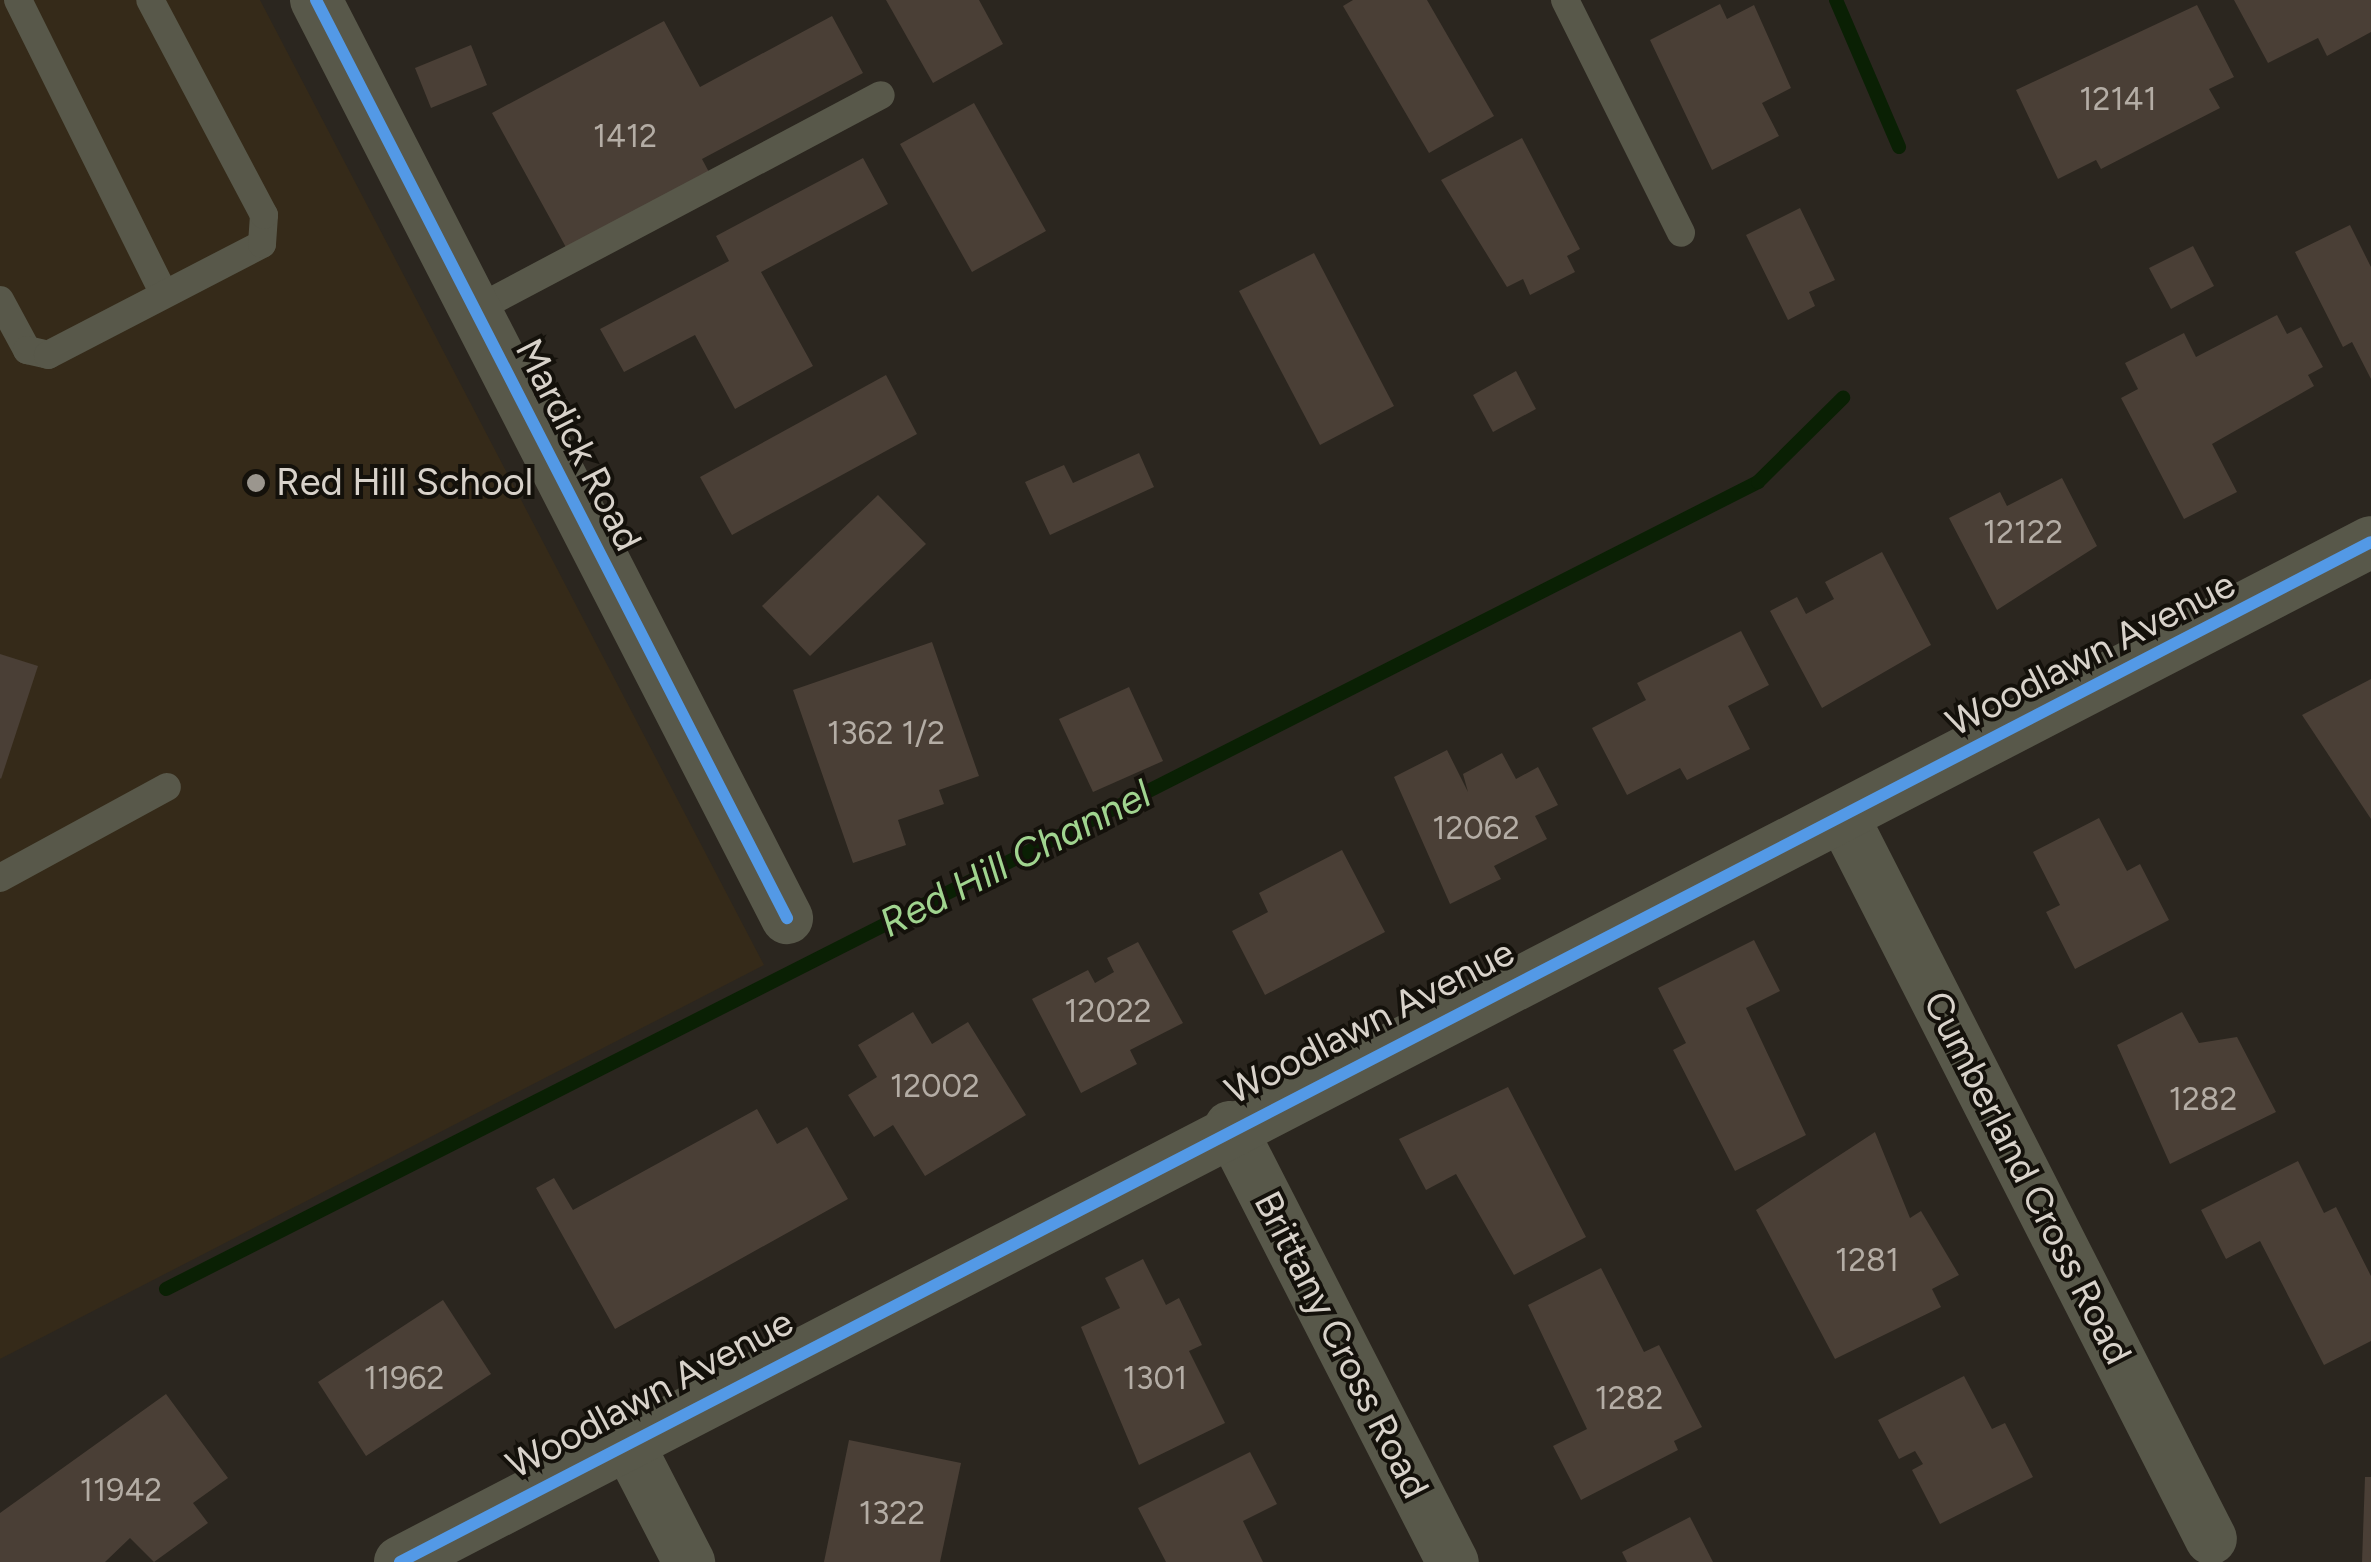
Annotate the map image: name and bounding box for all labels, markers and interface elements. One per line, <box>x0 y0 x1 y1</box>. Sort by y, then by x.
house number: 12141 <box>2079 80 2157 118</box>
house number: 1412 <box>593 117 657 155</box>
street label: Mardick Road <box>505 332 651 558</box>
place label: Red Hill School <box>276 460 533 506</box>
marker: Red Hill School <box>245 472 267 494</box>
house number: 12122 <box>1983 513 2063 551</box>
street label: Woodlawn Avenue <box>1939 562 2243 746</box>
house number: 1362 1/2 <box>827 714 945 752</box>
water label: Red Hill Channel <box>872 769 1158 947</box>
house number: 12062 <box>1432 809 1520 847</box>
street label: Woodlawn Avenue <box>1218 930 1522 1114</box>
street label: Cumberland Cross Road <box>1913 984 2141 1372</box>
house number: 12022 <box>1064 992 1152 1030</box>
house number: 12002 <box>890 1067 980 1105</box>
house number: 1282 <box>2169 1080 2237 1118</box>
street label: Brittany Cross Road <box>1244 1184 1438 1506</box>
house number: 1281 <box>1835 1241 1899 1279</box>
street label: Woodlawn Avenue <box>499 1299 801 1489</box>
house number: 11962 <box>364 1359 444 1397</box>
house number: 1301 <box>1123 1359 1187 1397</box>
house number: 1282 <box>1595 1379 1663 1417</box>
house number: 11942 <box>80 1471 162 1509</box>
house number: 1322 <box>859 1494 925 1532</box>

